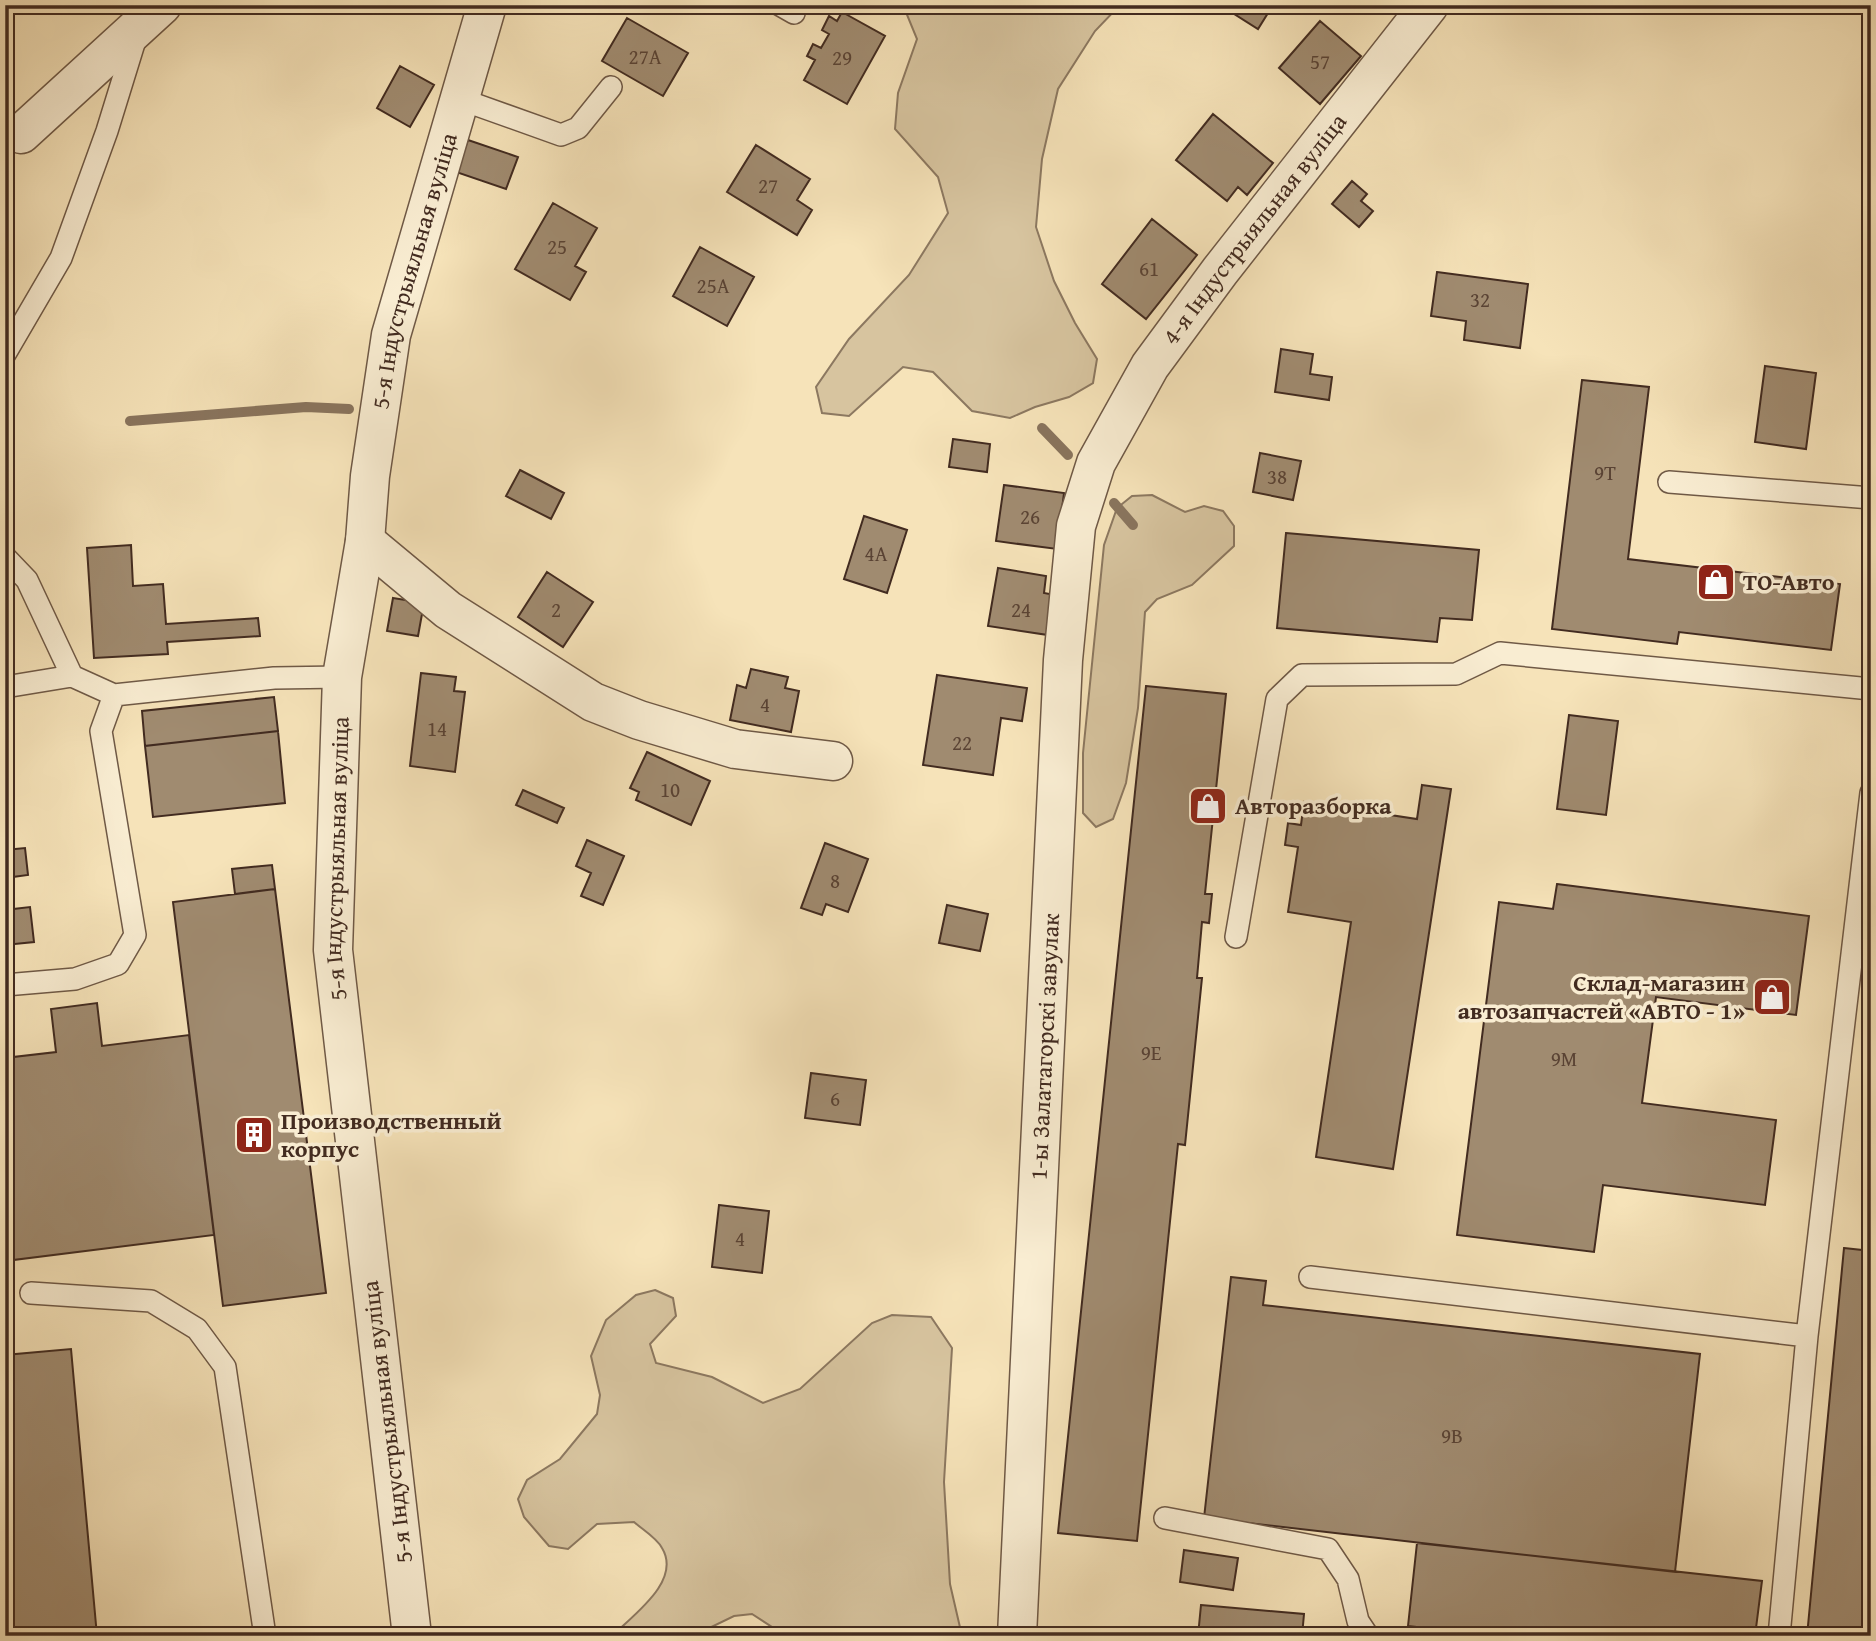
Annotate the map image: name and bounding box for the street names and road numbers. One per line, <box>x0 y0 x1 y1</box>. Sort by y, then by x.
street label: 4-я Індустрыяльная вуліца <box>1153 105 1355 352</box>
street label: 5-я Індустрыяльная вуліца <box>362 128 466 411</box>
street label: 5-я Індустрыяльная вуліца <box>315 715 358 1002</box>
street label: 1-ы Залатагорскі завулак <box>1021 912 1068 1181</box>
street label: 5-я Індустрыяльная вуліца <box>352 1278 421 1565</box>

